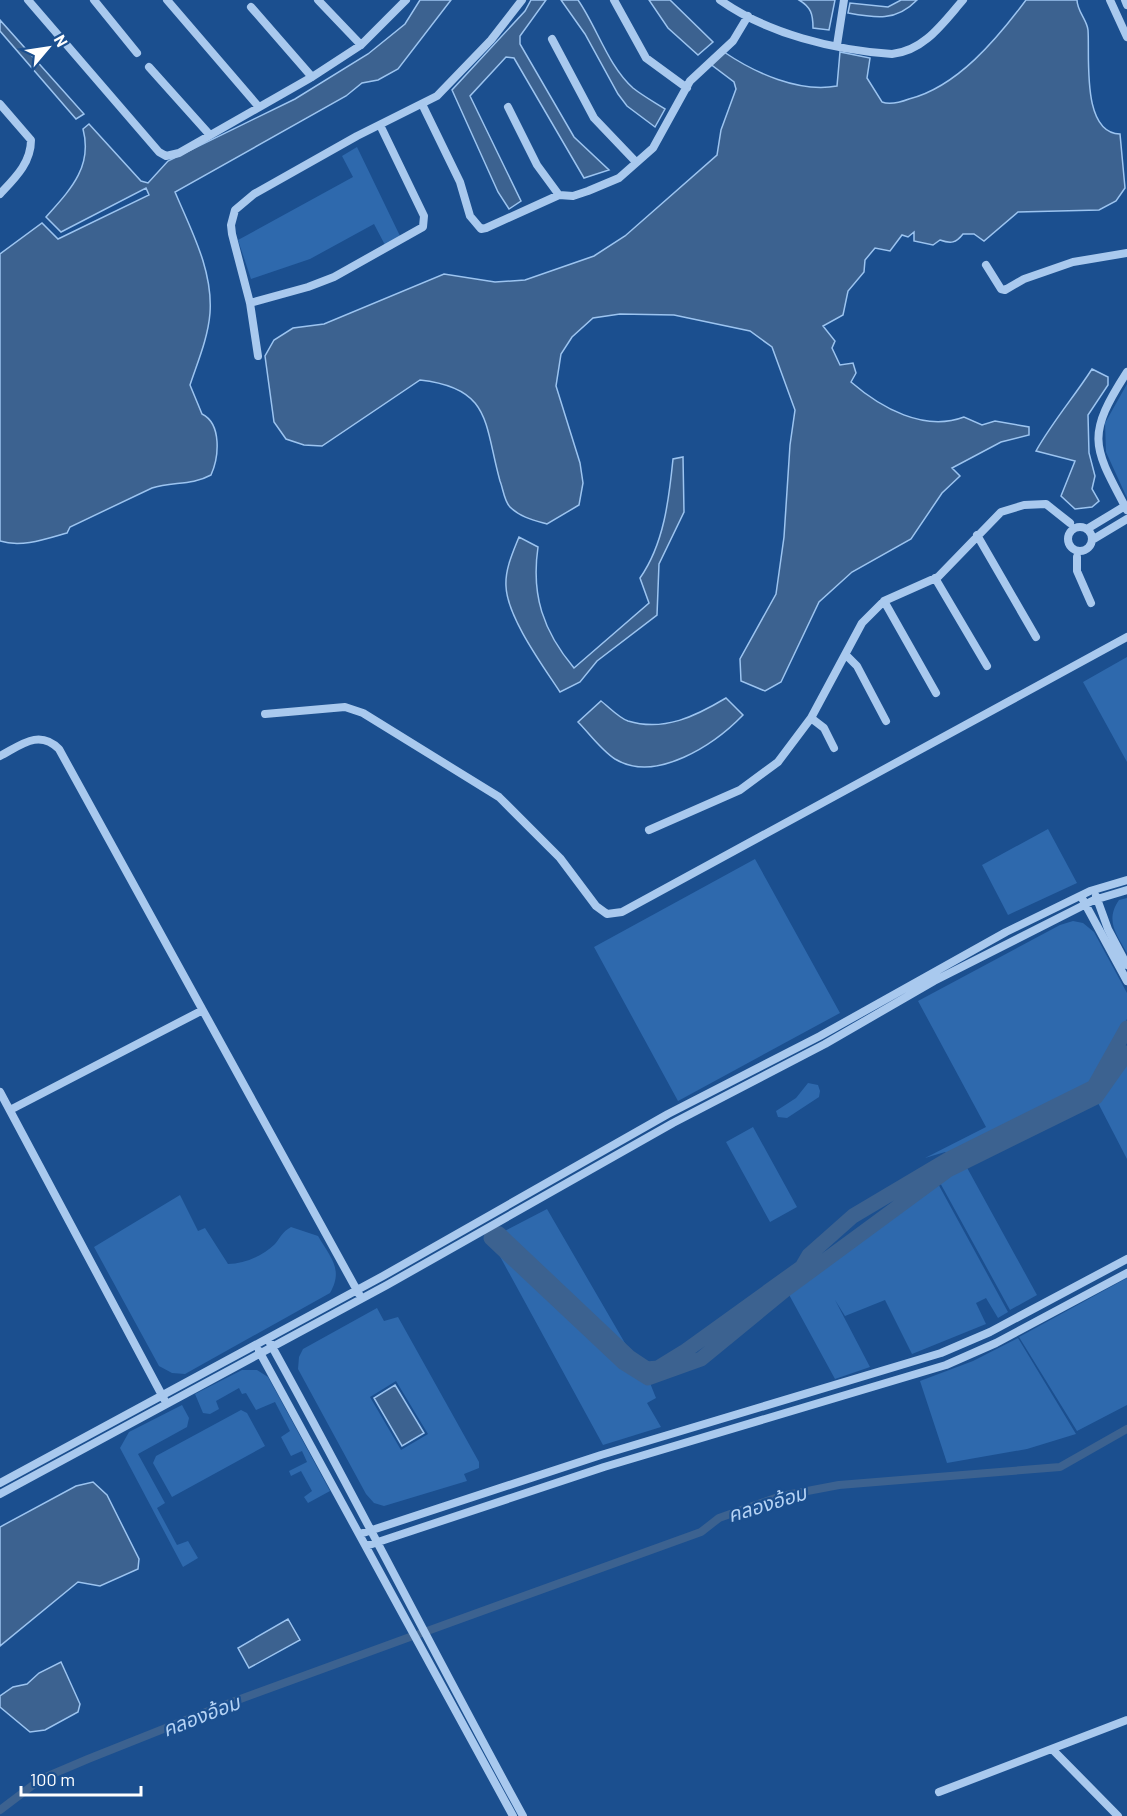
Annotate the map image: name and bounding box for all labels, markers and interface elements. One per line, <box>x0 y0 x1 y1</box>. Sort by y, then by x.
north arrow <box>18 18 78 78</box>
text: N <box>51 31 72 50</box>
water label: คลองอ้อม <box>724 1479 811 1526</box>
water label: คลองอ้อม <box>158 1689 244 1741</box>
scale bar <box>21 1759 141 1797</box>
text: 100 m <box>30 1768 75 1790</box>

